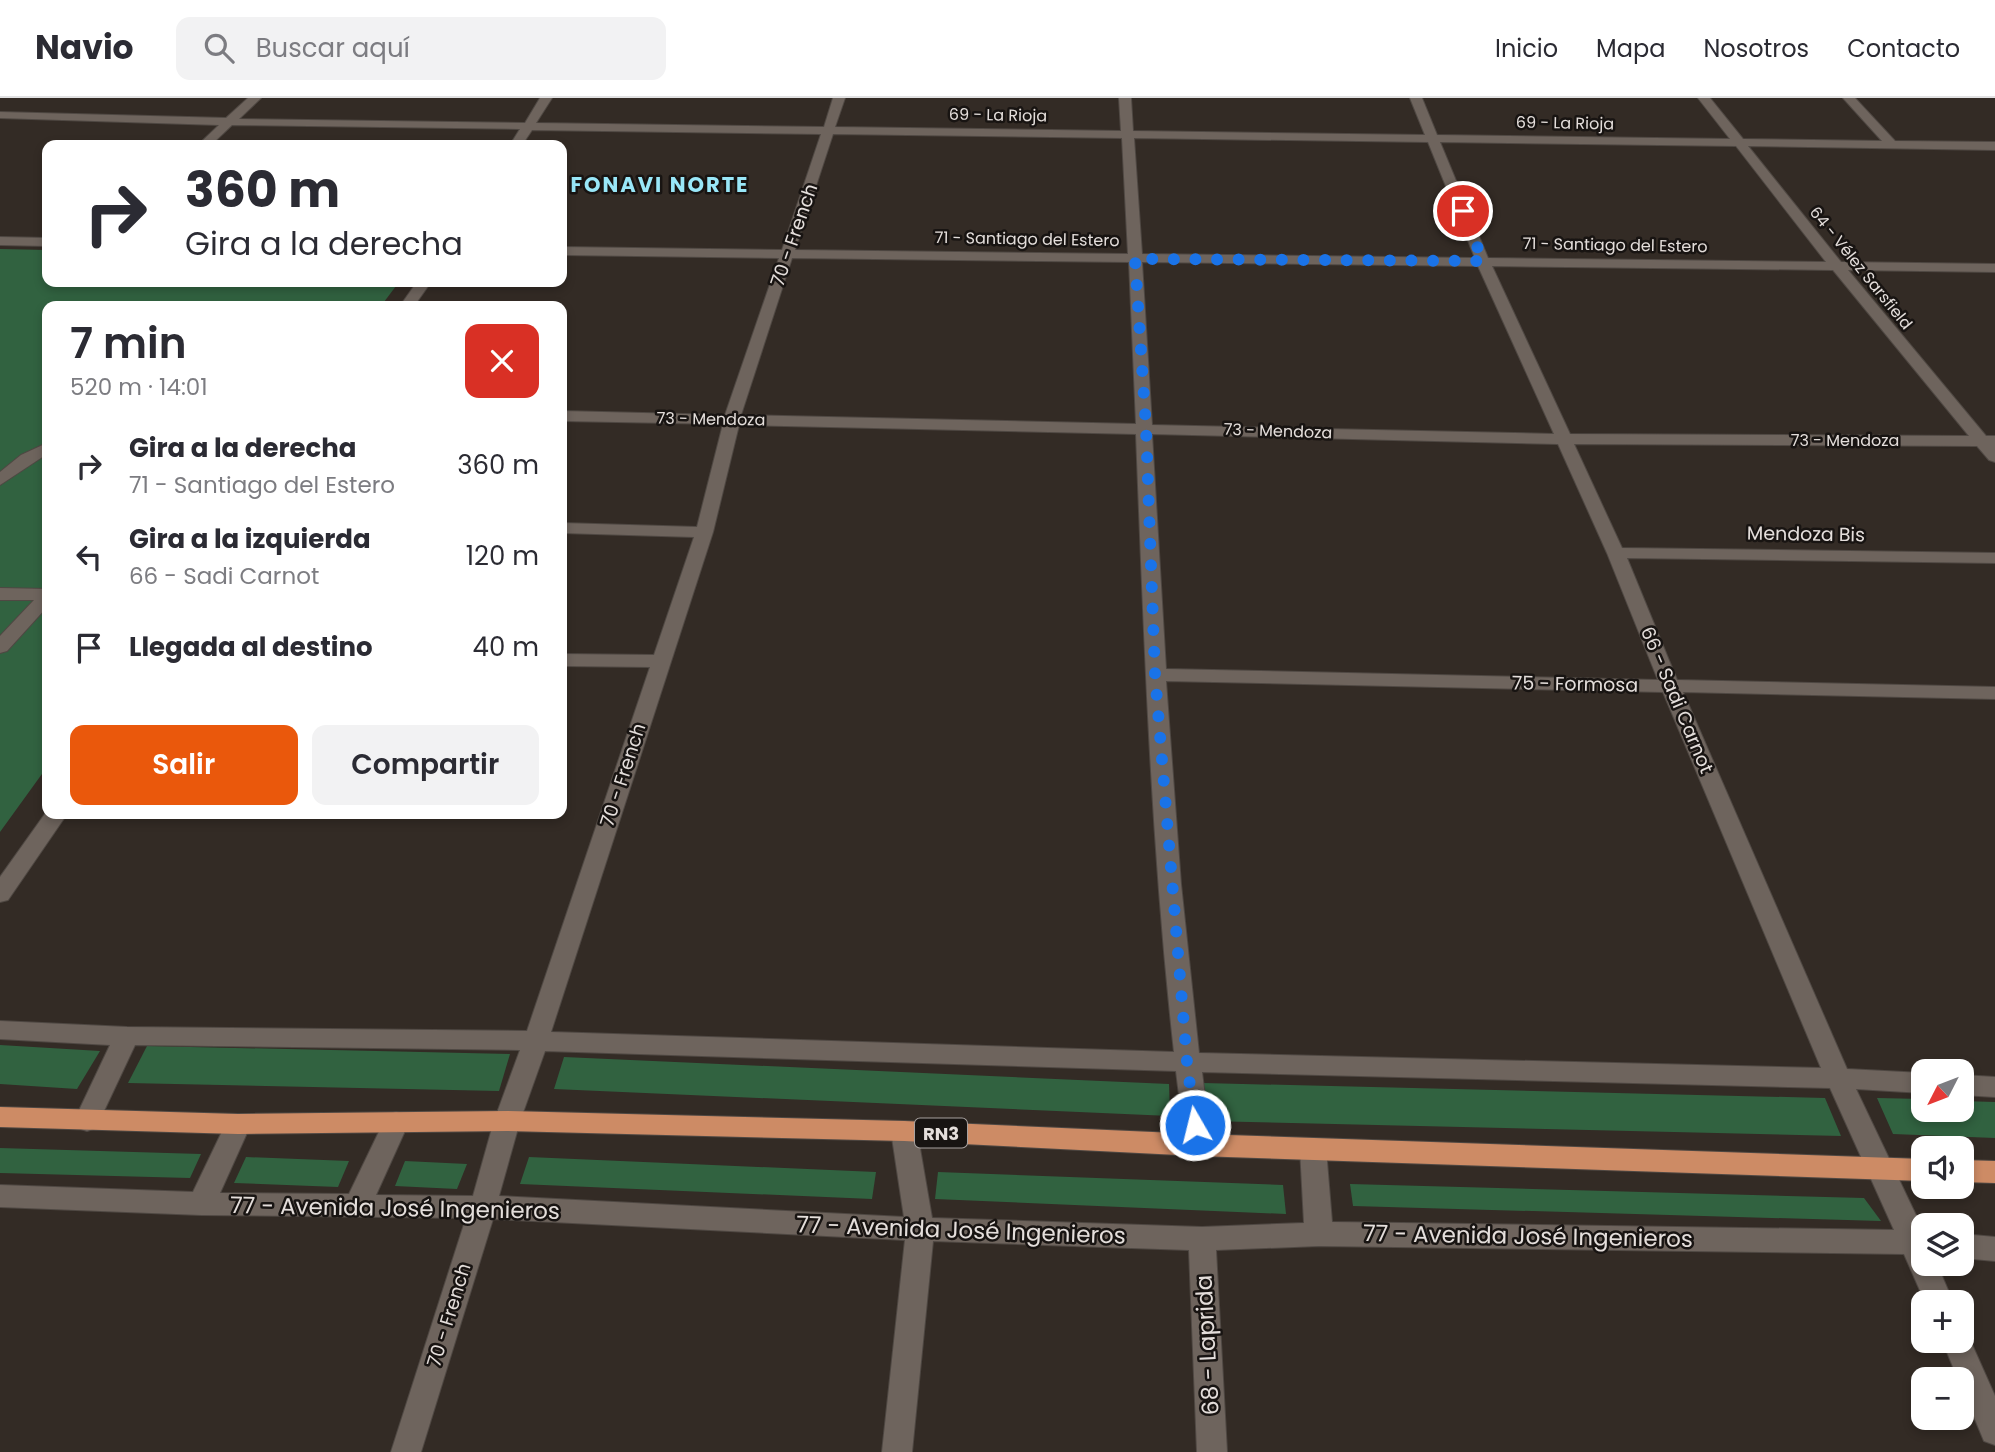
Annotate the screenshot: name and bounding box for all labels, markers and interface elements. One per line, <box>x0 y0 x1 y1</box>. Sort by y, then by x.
search box <box>176 17 666 80</box>
text: Navio <box>35 24 134 71</box>
icon: search <box>200 29 238 67</box>
text: Buscar aquí <box>256 30 410 66</box>
text: Inicio <box>1495 32 1558 65</box>
text: Mapa <box>1596 32 1665 65</box>
text: Nosotros <box>1703 32 1809 65</box>
text: Contacto <box>1847 32 1960 65</box>
street label: 69 - La Rioja <box>949 103 1047 127</box>
street label: 69 - La Rioja <box>1516 111 1614 135</box>
text: 360 m <box>185 156 340 224</box>
icon: right <box>70 168 161 259</box>
district label: FONAVI NORTE <box>570 170 750 199</box>
street label: 70 - French <box>764 180 824 290</box>
pin <box>1433 181 1493 241</box>
icon: arrive <box>1444 192 1482 230</box>
street label: 64 - Vélez Sarsfield <box>1804 202 1918 334</box>
text: Gira a la derecha <box>185 221 463 266</box>
street label: 71 - Santiago del Estero <box>934 226 1120 252</box>
street label: 71 - Santiago del Estero <box>1522 232 1708 258</box>
text: 7 min <box>70 314 186 373</box>
button: close <box>465 324 539 398</box>
text: 520 m · 14:01 <box>70 371 208 403</box>
street label: 73 - Mendoza <box>657 407 765 431</box>
street label: 73 - Mendoza <box>1223 418 1333 444</box>
street label: 73 - Mendoza <box>1791 429 1899 452</box>
text: Gira a la derecha <box>129 430 357 466</box>
icon: right <box>70 447 108 485</box>
text: 360 m <box>457 447 539 483</box>
text: 71 - Santiago del Estero <box>129 469 395 501</box>
street label: Mendoza Bis <box>1747 519 1865 549</box>
text: Gira a la izquierda <box>129 521 371 557</box>
icon: left <box>70 538 108 576</box>
text: 120 m <box>466 538 539 574</box>
text: 66 - Sadi Carnot <box>129 560 319 592</box>
street label: 66 - Sadi Carnot <box>1634 622 1720 778</box>
icon: arrive <box>70 629 108 667</box>
text: Llegada al destino <box>129 629 373 665</box>
text: 40 m <box>473 629 539 665</box>
street label: 75 - Formosa <box>1512 669 1638 699</box>
street label: 70 - French <box>594 720 652 830</box>
button: Salir <box>70 725 298 805</box>
button: Compartir <box>312 725 539 805</box>
north arrow <box>1911 1059 1974 1122</box>
map controls <box>1911 1059 1974 1430</box>
position arrow <box>1158 1088 1232 1162</box>
road number: RN3 <box>915 1118 967 1148</box>
button: sound <box>1911 1136 1974 1199</box>
street label: 77 - Avenida José Ingenieros <box>230 1189 560 1227</box>
street label: 77 - Avenida José Ingenieros <box>796 1208 1126 1252</box>
button: layers <box>1911 1213 1974 1276</box>
street label: 77 - Avenida José Ingenieros <box>1363 1217 1693 1255</box>
street label: 70 - French <box>420 1260 478 1370</box>
street label: 68 - Laprida <box>1187 1274 1227 1416</box>
button: + <box>1911 1290 1974 1353</box>
button: − <box>1911 1367 1974 1430</box>

